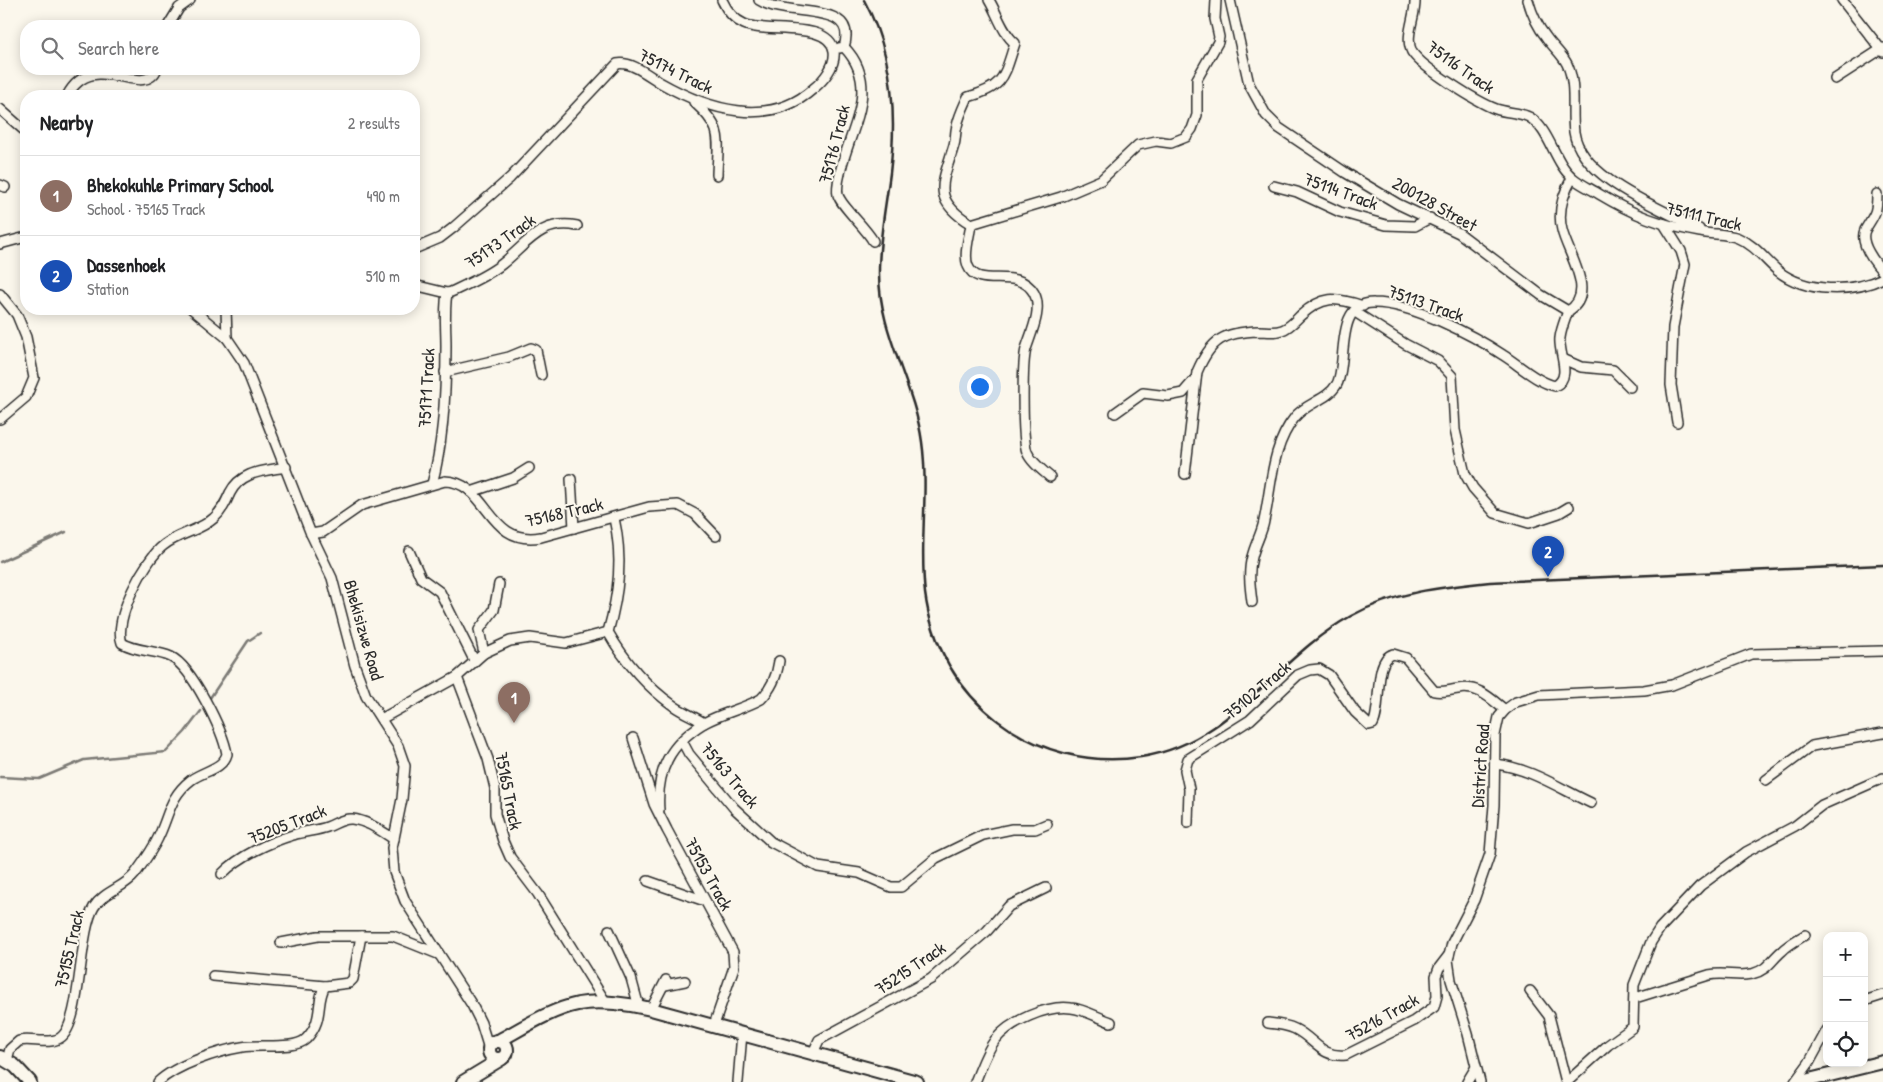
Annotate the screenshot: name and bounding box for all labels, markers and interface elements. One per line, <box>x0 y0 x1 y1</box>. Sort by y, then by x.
search box <box>20 20 420 75</box>
icon: search <box>38 34 66 62</box>
street label: 75116 Track <box>1422 34 1500 100</box>
text: Search here <box>78 35 159 61</box>
street label: 75174 Track <box>635 42 718 100</box>
street label: 75176 Track <box>812 102 856 186</box>
text: Nearby <box>40 108 93 137</box>
text: 2 results <box>348 112 400 134</box>
street label: 75114 Track <box>1300 166 1382 216</box>
street label: 200128 Street <box>1388 170 1483 238</box>
text: Bhekokuhle Primary School <box>87 172 273 198</box>
text: 1 <box>53 185 59 207</box>
text: 490 m <box>366 185 400 207</box>
street label: 75111 Track <box>1664 195 1745 237</box>
text: School · 75165 Track <box>87 198 205 220</box>
street label: 75173 Track <box>460 207 541 274</box>
text: Dassenhoek <box>87 252 165 278</box>
text: 2 <box>52 265 60 287</box>
text: 510 m <box>366 265 400 287</box>
text: Station <box>87 278 129 300</box>
street label: 75113 Track <box>1385 278 1468 328</box>
street label: 75171 Track <box>411 347 441 428</box>
your location <box>967 374 993 400</box>
street label: 75168 Track <box>523 491 606 533</box>
pin: 2 <box>1532 536 1564 577</box>
street label: Bhekisizwe Road <box>338 577 390 683</box>
street label: 75102 Track <box>1218 654 1296 725</box>
pin: 1 <box>498 682 530 723</box>
street label: District Road <box>1465 723 1495 809</box>
street label: 75163 Track <box>695 737 765 814</box>
street label: 75165 Track <box>489 750 529 833</box>
street label: 75205 Track <box>244 798 330 850</box>
street label: 75153 Track <box>679 833 740 915</box>
street label: 75155 Track <box>48 907 90 990</box>
map controls <box>1823 932 1868 1067</box>
button: + <box>1823 932 1868 977</box>
street label: 75215 Track <box>870 935 951 1001</box>
button: − <box>1823 977 1868 1022</box>
street label: 75216 Track <box>1341 986 1423 1047</box>
button: locate <box>1823 1022 1868 1067</box>

